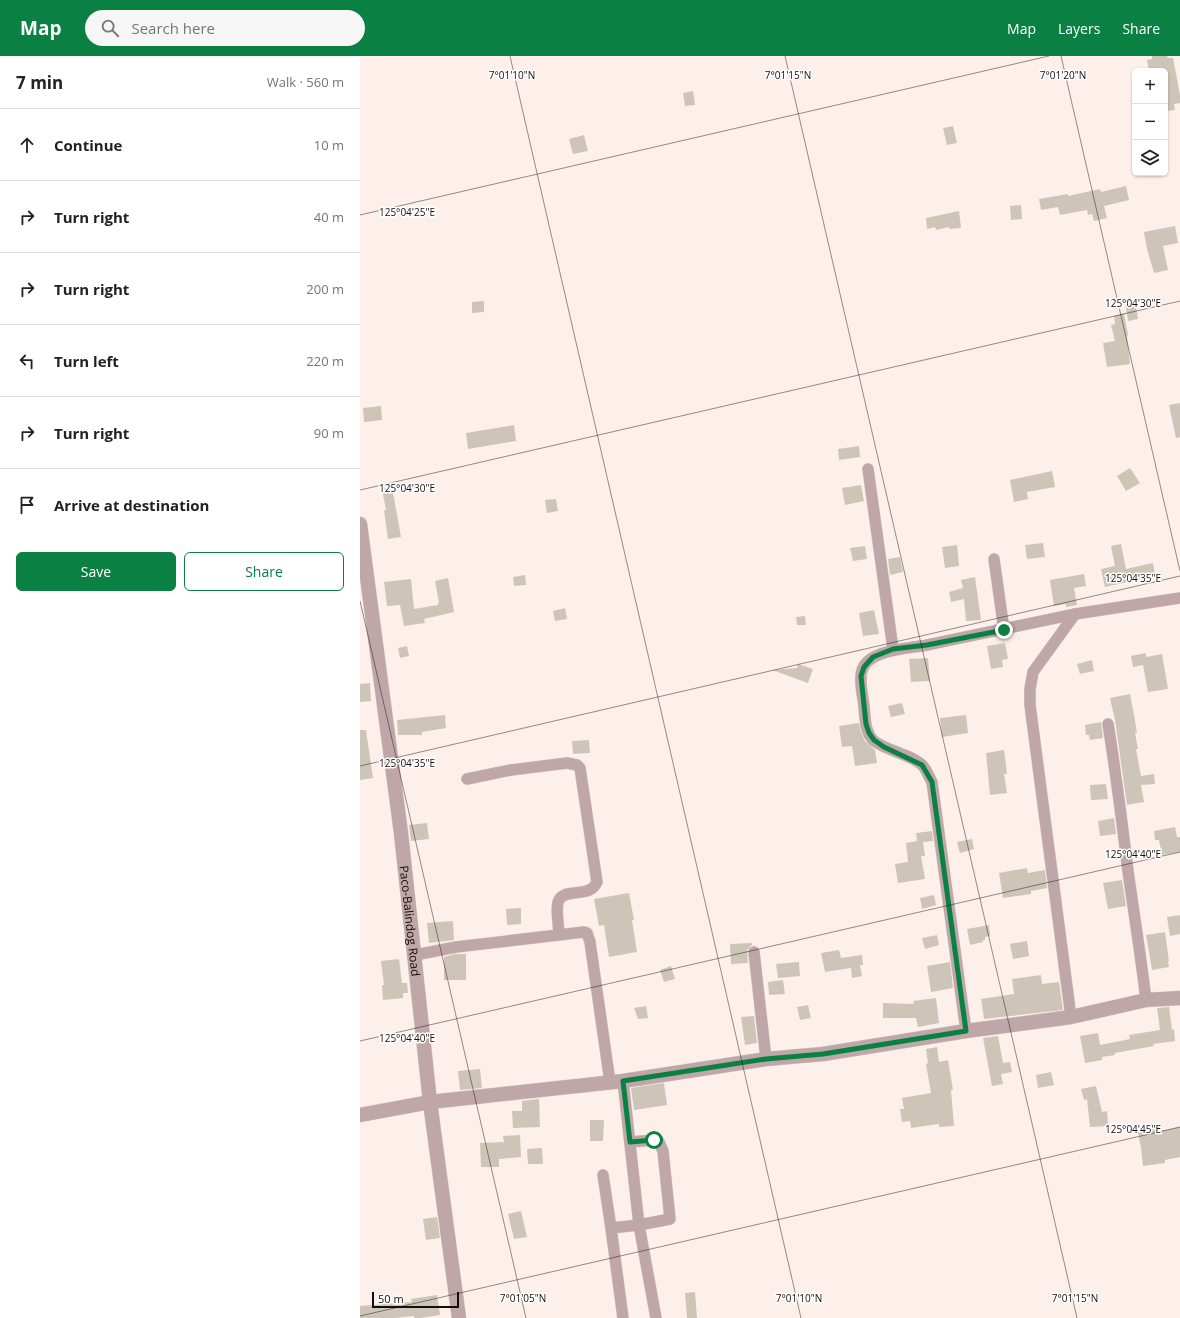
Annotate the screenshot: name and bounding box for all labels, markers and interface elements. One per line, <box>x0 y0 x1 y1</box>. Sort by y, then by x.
search box <box>85 10 365 46</box>
text: Map <box>20 15 61 41</box>
icon: search <box>99 17 121 39</box>
text: Search here <box>131 18 215 38</box>
text: Map <box>1007 19 1036 38</box>
text: Layers <box>1058 19 1100 38</box>
text: Share <box>1122 19 1160 38</box>
text: 7°01'10"N <box>489 68 535 82</box>
text: 7°01'15"N <box>765 68 811 82</box>
text: 7°01'20"N <box>1040 68 1086 82</box>
map controls <box>1132 68 1168 176</box>
button: + <box>1132 68 1168 104</box>
text: 7 min <box>16 71 63 94</box>
text: Walk · 560 m <box>267 73 344 91</box>
button: − <box>1132 104 1168 140</box>
icon: ahead <box>16 134 38 156</box>
text: Continue <box>54 135 122 155</box>
text: 10 m <box>314 136 344 154</box>
button: layers <box>1132 140 1168 176</box>
text: 125°04'25"E <box>379 205 435 219</box>
icon: right <box>16 206 38 228</box>
text: Turn right <box>54 207 129 227</box>
text: 40 m <box>314 208 344 226</box>
icon: right <box>16 278 38 300</box>
text: Turn right <box>54 279 129 299</box>
text: 200 m <box>306 280 344 298</box>
text: 125°04'30"E <box>1105 296 1161 310</box>
icon: left <box>16 350 38 372</box>
text: Turn left <box>54 351 119 371</box>
text: 220 m <box>306 352 344 370</box>
icon: right <box>16 422 38 444</box>
text: Turn right <box>54 423 129 443</box>
text: 90 m <box>314 424 344 442</box>
text: 125°04'30"E <box>379 481 435 495</box>
icon: arrive <box>16 494 38 516</box>
text: Arrive at destination <box>54 495 209 515</box>
button: Save <box>16 552 176 591</box>
button: Share <box>184 552 344 591</box>
text: 125°04'35"E <box>1105 571 1161 585</box>
route end <box>995 621 1013 639</box>
text: 125°04'35"E <box>379 756 435 770</box>
text: 125°04'40"E <box>1105 847 1161 861</box>
street label: Paco-Balindog Road <box>396 864 425 977</box>
text: 125°04'40"E <box>379 1031 435 1045</box>
text: 125°04'45"E <box>1105 1122 1161 1136</box>
route start <box>645 1131 663 1149</box>
scale bar <box>372 1290 459 1309</box>
text: 50 m <box>378 1291 404 1306</box>
text: 7°01'05"N <box>500 1291 546 1305</box>
text: 7°01'10"N <box>776 1291 822 1305</box>
text: 7°01'15"N <box>1052 1291 1098 1305</box>

